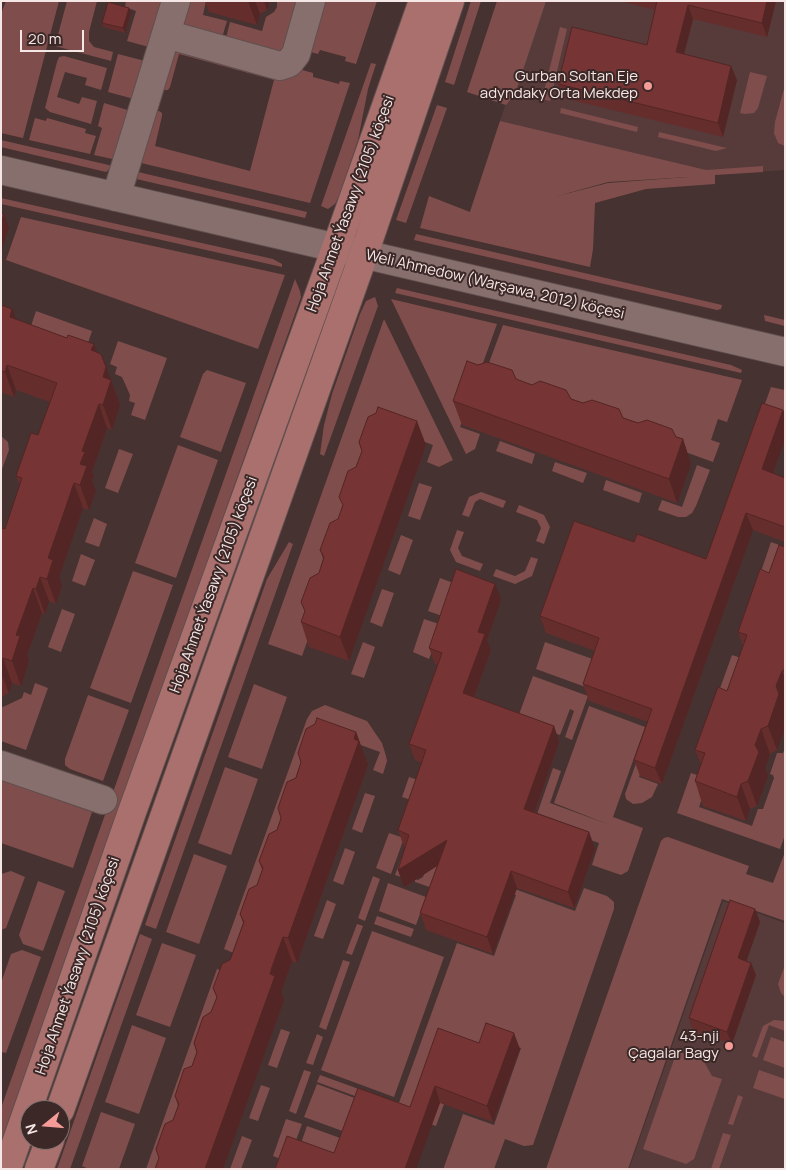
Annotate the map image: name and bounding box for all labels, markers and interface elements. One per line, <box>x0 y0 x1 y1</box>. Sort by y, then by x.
scale bar <box>22 20 86 52</box>
text: 20 m <box>28 28 61 49</box>
place label: Gurban Soltan Eje adyndaky Orta Mekdep <box>480 68 638 103</box>
marker: Gurban Soltan Eje adyndaky Orta Mekdep <box>642 80 654 92</box>
street label: Hoja Ahmet Ýasawy (2105) köçesi <box>303 93 399 315</box>
street label: Weli Ahmedow (Warşawa, 2012) köçesi <box>364 246 626 324</box>
street label: Hoja Ahmet Ýasawy (2105) köçesi <box>166 474 262 696</box>
street label: Hoja Ahmet Ýasawy (2105) köçesi <box>32 855 124 1077</box>
place label: 43-nji Çagalar Bagy <box>628 1028 719 1063</box>
marker: 43-nji Çagalar Bagy <box>723 1040 735 1052</box>
north arrow <box>20 1100 70 1150</box>
text: N <box>21 1122 42 1137</box>

